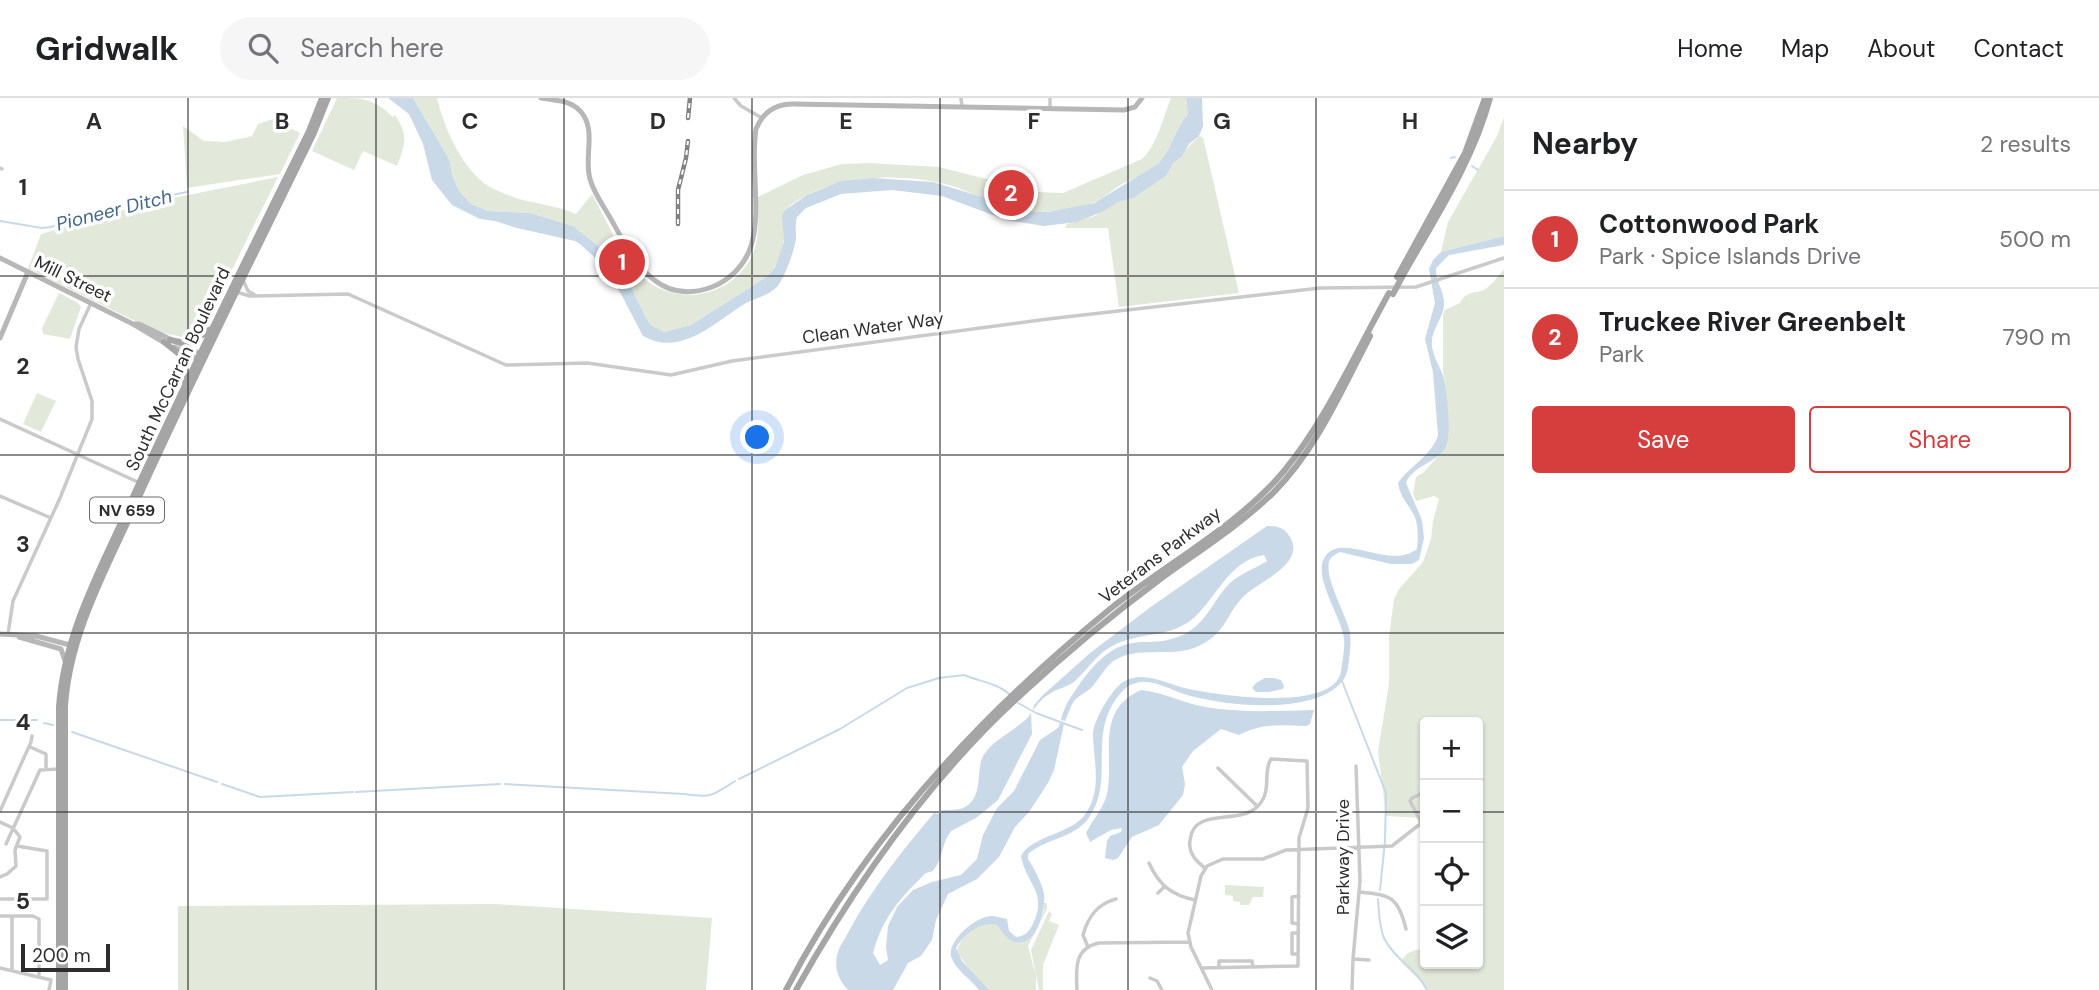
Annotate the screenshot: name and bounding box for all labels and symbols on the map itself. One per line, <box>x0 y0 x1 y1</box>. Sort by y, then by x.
text: A <box>86 106 102 136</box>
text: B <box>275 106 289 136</box>
text: C <box>462 106 478 136</box>
text: D <box>650 106 666 136</box>
text: E <box>839 106 853 136</box>
text: F <box>1028 106 1041 136</box>
text: G <box>1213 106 1231 136</box>
text: H <box>1402 106 1418 136</box>
pin: 2 <box>988 167 1034 219</box>
text: 1 <box>19 172 27 202</box>
water label: Pioneer Ditch <box>53 184 175 236</box>
pin: 1 <box>599 236 645 288</box>
street label: Mill Street <box>30 250 116 308</box>
street label: South McCarran Boulevard <box>120 263 236 475</box>
street label: Clean Water Way <box>801 306 945 350</box>
text: 2 <box>16 351 30 381</box>
your location <box>740 420 774 454</box>
road number: NV 659 <box>90 498 164 522</box>
street label: Veterans Parkway <box>1094 501 1226 609</box>
text: 3 <box>16 529 30 559</box>
text: 4 <box>16 707 31 737</box>
street label: Parkway Drive <box>1331 799 1355 915</box>
text: 5 <box>16 886 30 916</box>
scale bar <box>21 941 110 973</box>

